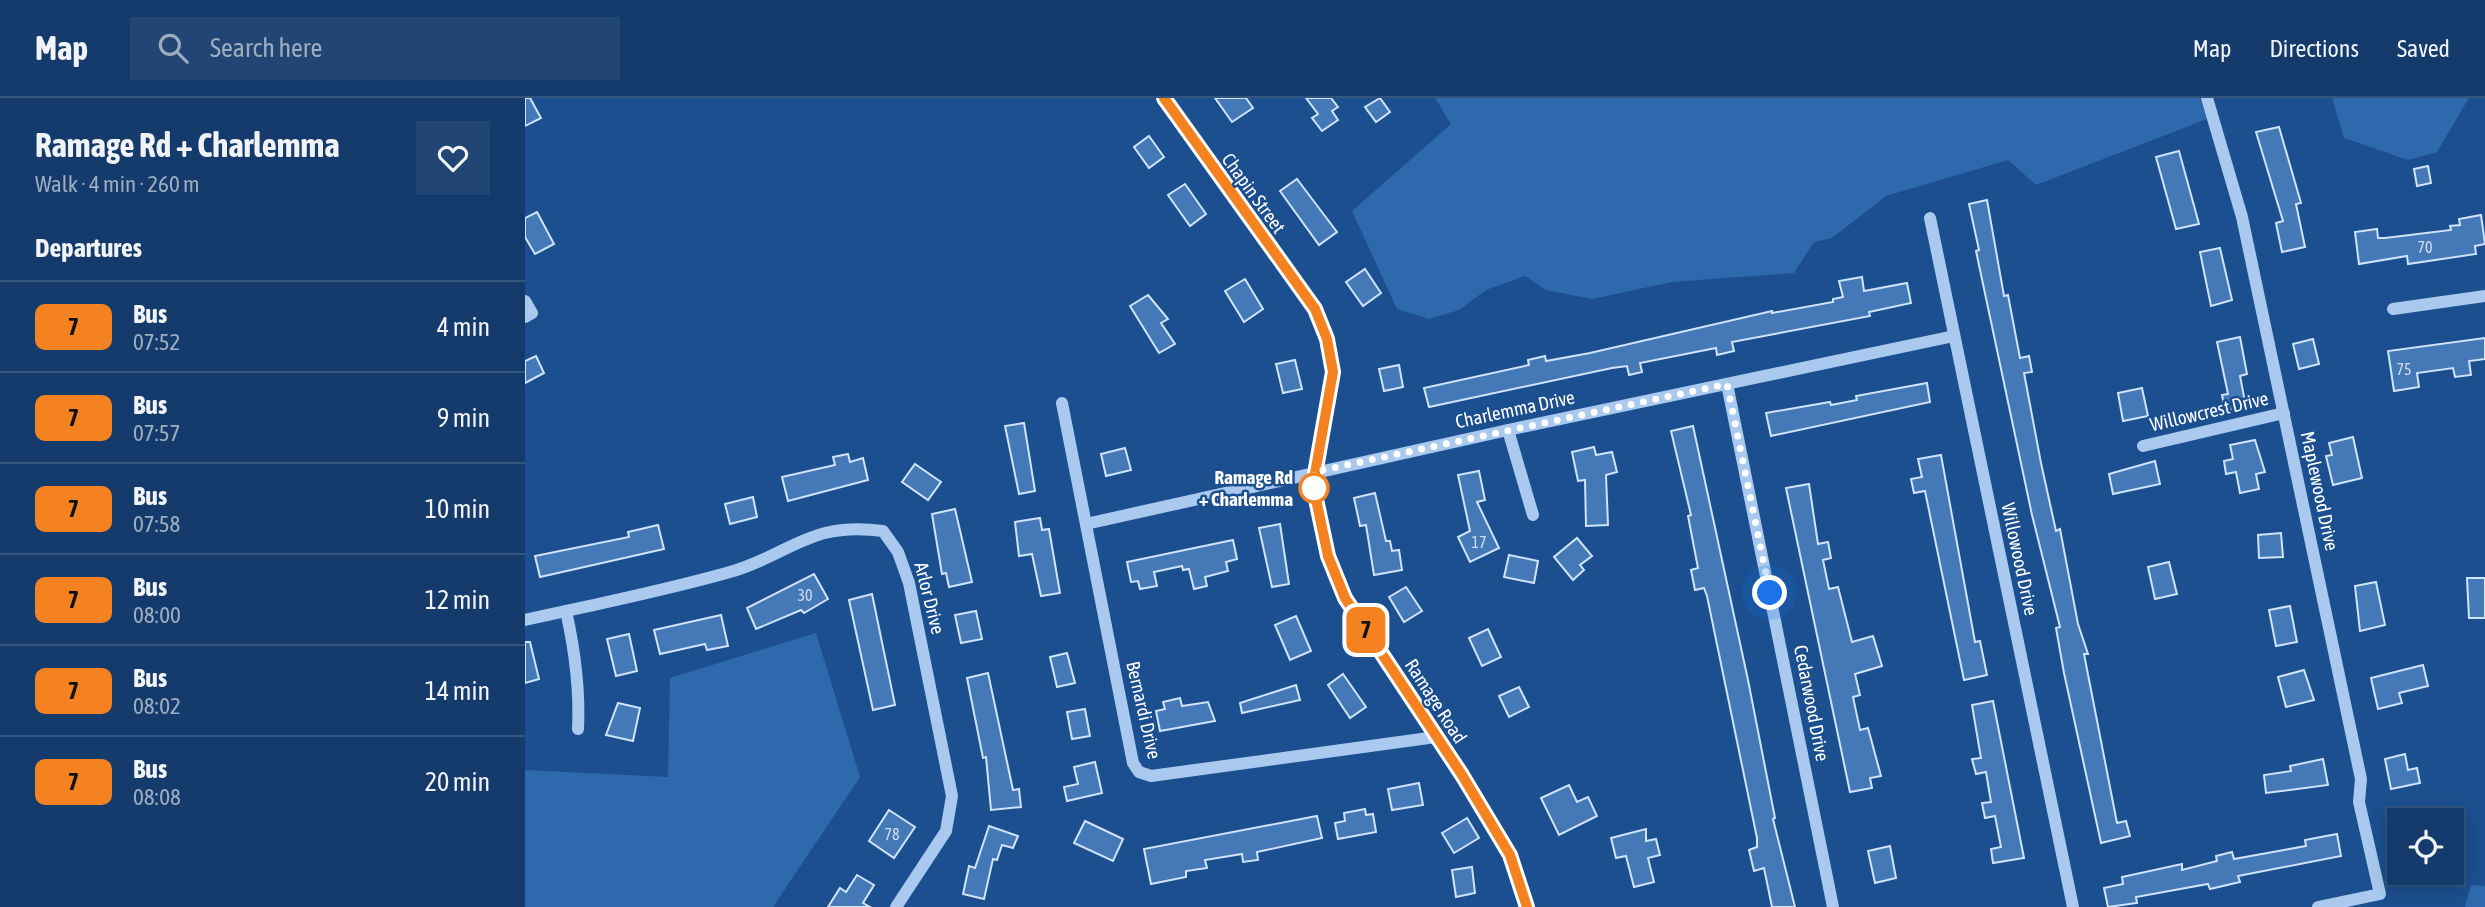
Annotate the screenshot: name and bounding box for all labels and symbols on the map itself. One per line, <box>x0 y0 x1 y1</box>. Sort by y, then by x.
street label: Chapin Street <box>1218 149 1290 237</box>
house number: 70 <box>2417 238 2433 256</box>
house number: 75 <box>2396 360 2412 378</box>
street label: Charlemma Drive <box>1453 386 1577 432</box>
street label: Willowcrest Drive <box>2148 387 2270 435</box>
street label: Maplewood Drive <box>2297 429 2343 553</box>
place label: Ramage Rd + Charlemma <box>1199 466 1293 510</box>
marker: Ramage Rd + Charlemma <box>1299 473 1329 503</box>
street label: Willowood Drive <box>1997 501 2043 617</box>
house number: 17 <box>1471 533 1487 551</box>
street label: Arlor Drive <box>910 560 950 636</box>
your location <box>1752 575 1787 610</box>
house number: 30 <box>797 586 813 604</box>
line badge: 7 <box>1343 607 1389 653</box>
street label: Cedarwood Drive <box>1790 643 1834 763</box>
street label: Ramage Road <box>1401 655 1471 747</box>
street label: Bernardi Drive <box>1122 659 1166 761</box>
house number: 78 <box>884 825 900 843</box>

